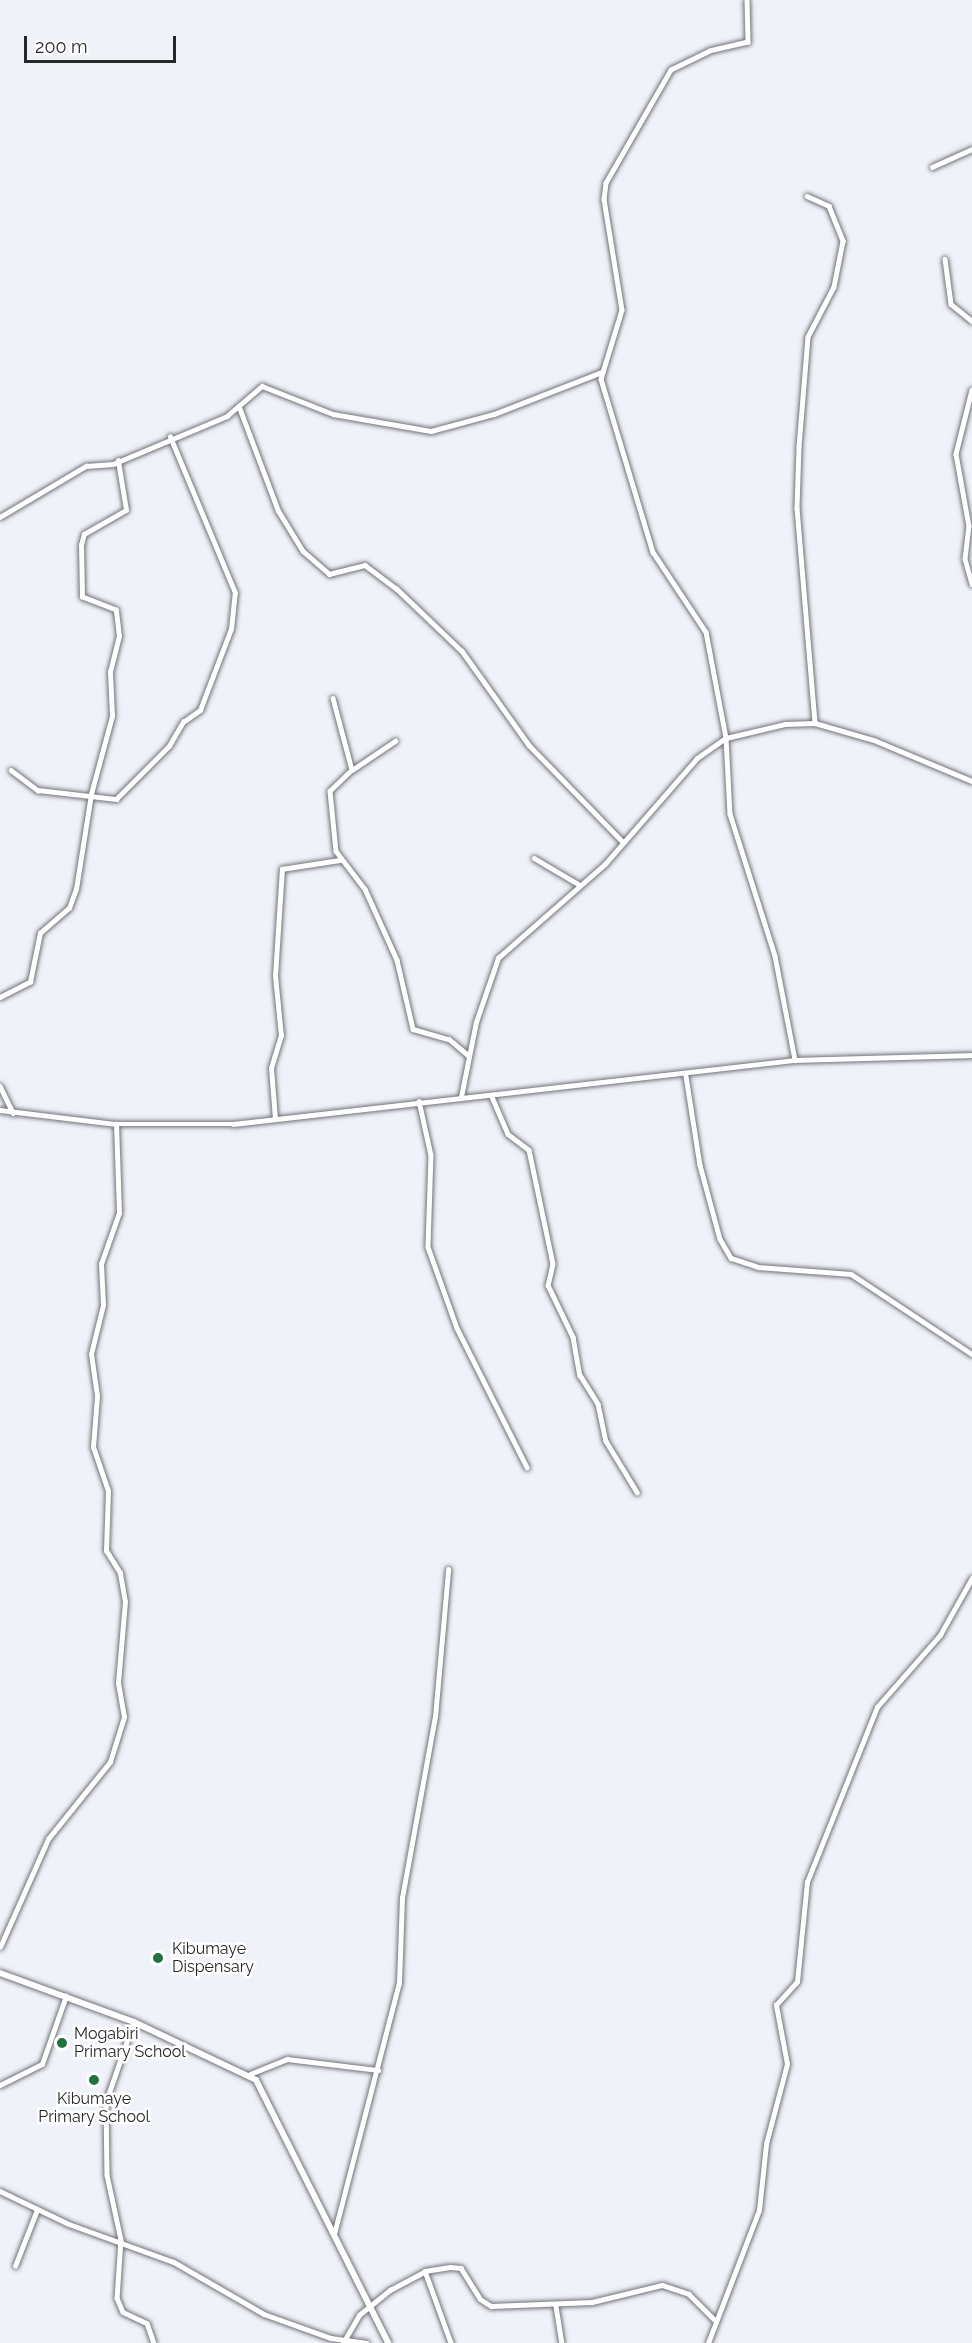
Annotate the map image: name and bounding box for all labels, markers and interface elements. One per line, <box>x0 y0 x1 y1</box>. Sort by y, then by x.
scale bar <box>27 24 178 62</box>
text: 200 m <box>35 36 88 57</box>
place label: Kibumaye Dispensary <box>172 1939 254 1977</box>
marker: Kibumaye Dispensary <box>149 1949 167 1967</box>
place label: Mogabiri Primary School <box>74 2024 186 2062</box>
marker: Mogabiri Primary School <box>55 2036 69 2050</box>
marker: Kibumaye Primary School <box>87 2073 101 2087</box>
place label: Kibumaye Primary School <box>38 2089 150 2127</box>

